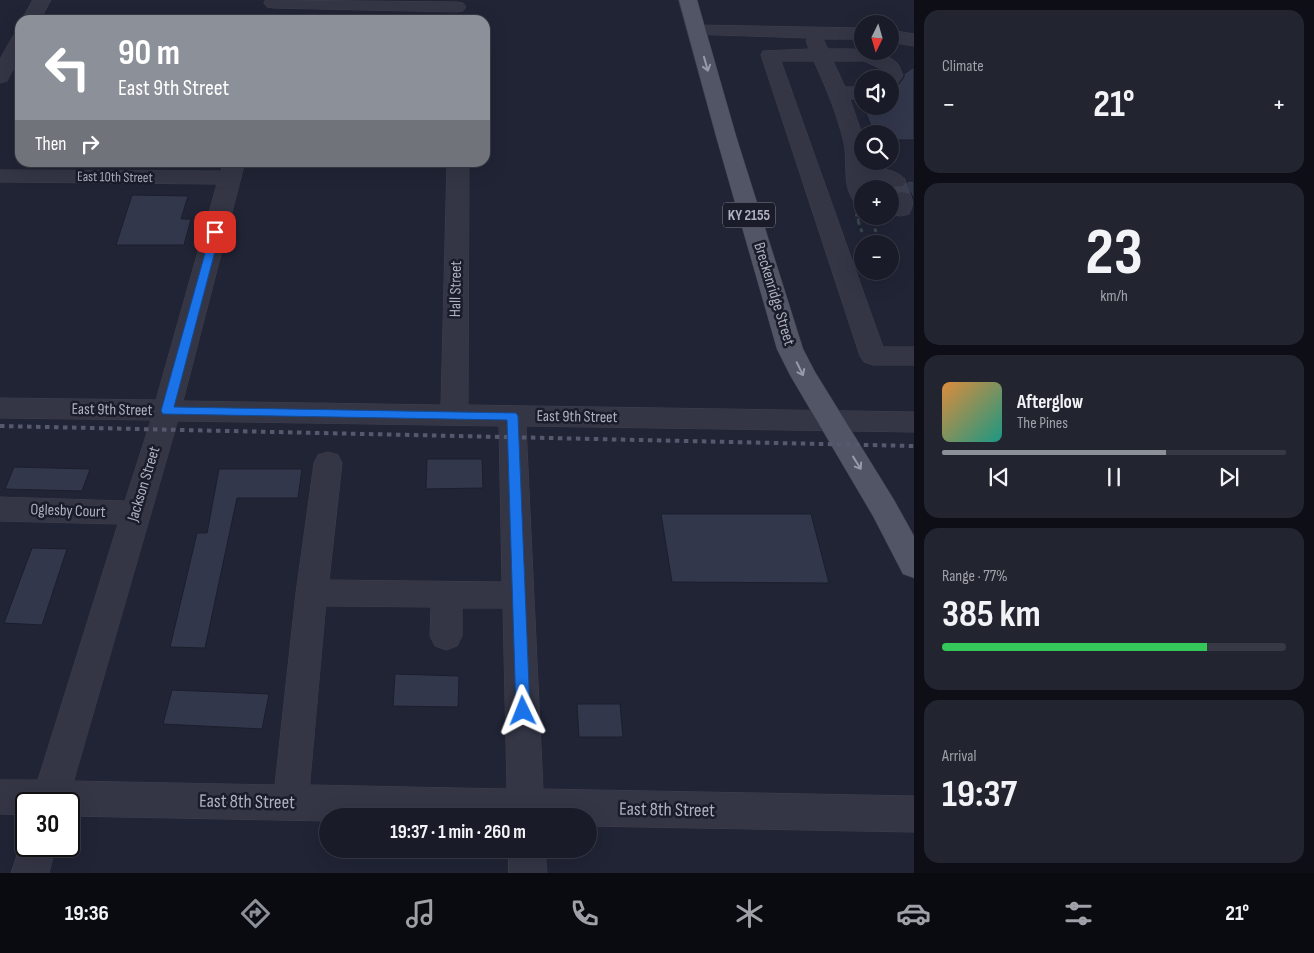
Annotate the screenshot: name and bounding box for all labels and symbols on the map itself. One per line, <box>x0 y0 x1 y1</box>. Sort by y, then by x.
north arrow <box>854 15 899 60</box>
one-way arrow <box>701 55 711 71</box>
street label: East 10th Street <box>77 168 153 186</box>
road number: KY 2155 <box>723 202 775 228</box>
pin <box>194 211 236 253</box>
street label: Breckenridge Street <box>749 240 799 348</box>
street label: Hall Street <box>446 260 466 317</box>
one-way arrow <box>796 361 805 376</box>
street label: East 9th Street <box>71 400 153 420</box>
street label: East 9th Street <box>536 407 618 427</box>
street label: Jackson Street <box>123 444 164 525</box>
one-way arrow <box>852 455 862 469</box>
street label: Oglesby Court <box>30 500 106 522</box>
position arrow <box>496 684 548 736</box>
street label: East 8th Street <box>199 790 295 814</box>
speed limit sign: 30 <box>15 792 80 857</box>
street label: East 8th Street <box>619 798 715 822</box>

